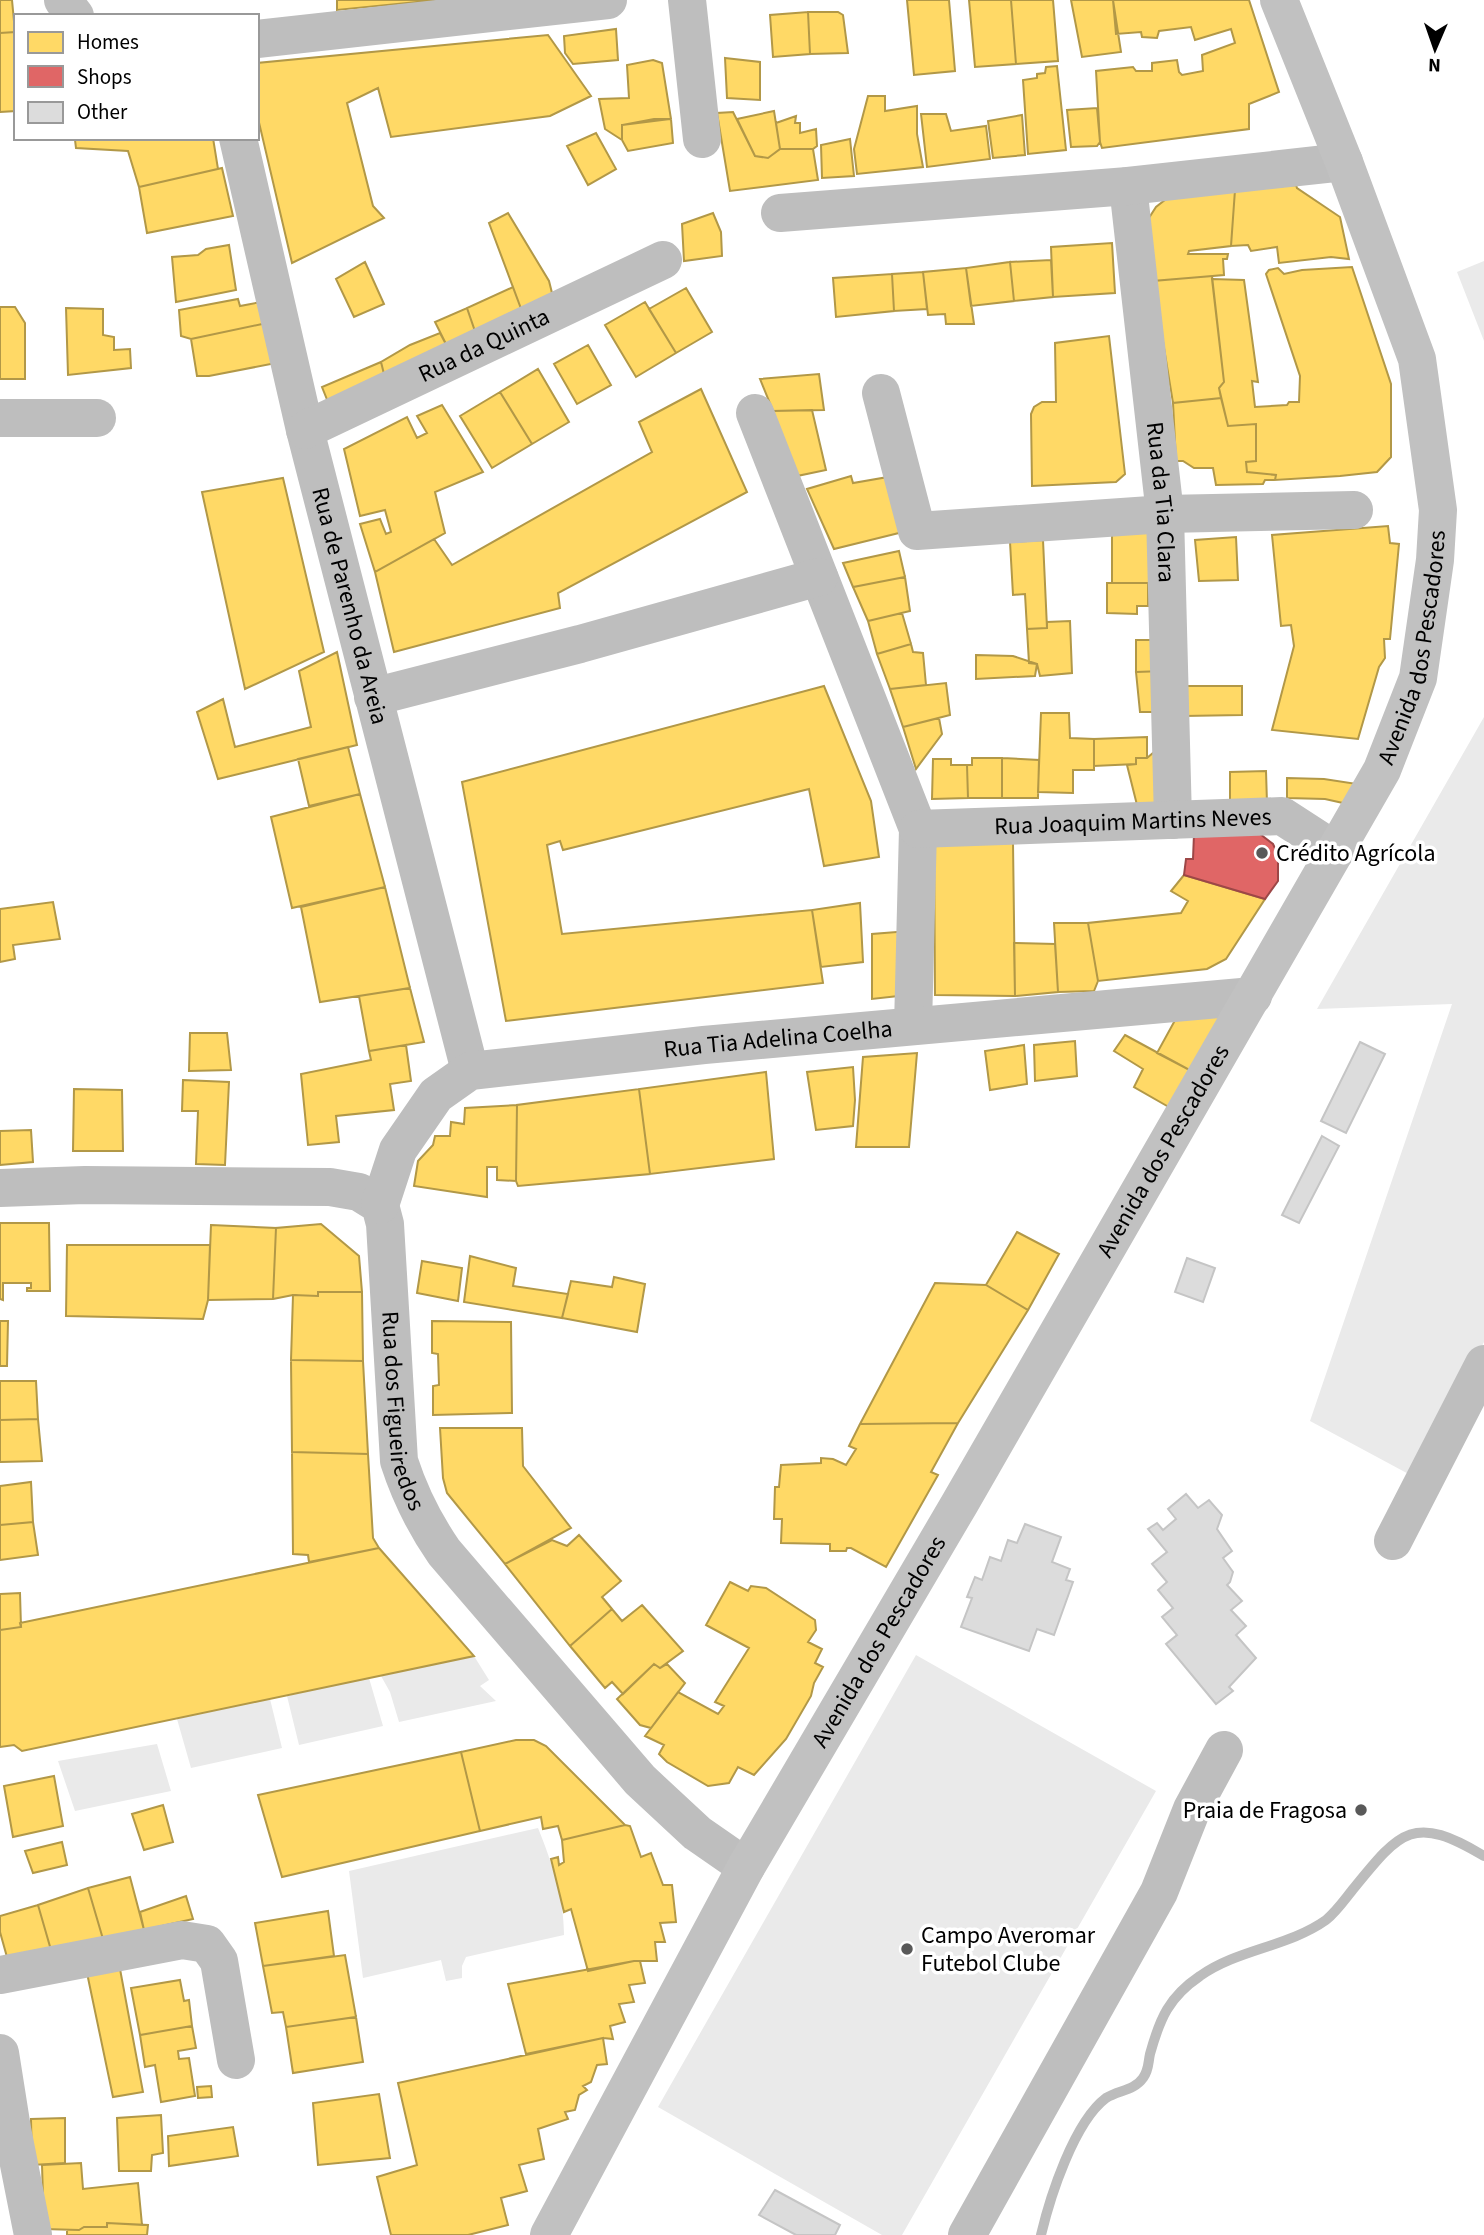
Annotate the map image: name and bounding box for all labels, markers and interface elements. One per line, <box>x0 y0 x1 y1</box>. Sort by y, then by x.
legend <box>14 14 259 140</box>
north arrow <box>1400 14 1470 84</box>
text: Homes <box>77 27 139 57</box>
text: N <box>1428 51 1441 78</box>
text: Shops <box>77 62 132 92</box>
text: Other <box>77 97 128 127</box>
street label: Rua da Quinta <box>413 299 556 392</box>
street label: Rua da Tia Clara <box>1137 420 1184 583</box>
street label: Rua de Parenho da Areia <box>302 483 397 728</box>
street label: Avenida dos Pescadores <box>1369 529 1455 770</box>
street label: Rua Joaquim Martins Neves <box>994 799 1272 844</box>
place label: Crédito Agrícola <box>1276 836 1436 871</box>
marker: Crédito Agrícola <box>1254 845 1270 861</box>
street label: Rua Tia Adelina Coelha <box>662 1011 894 1067</box>
street label: Avenida dos Pescadores <box>1088 1038 1238 1264</box>
street label: Rua dos Figueiredos <box>372 1310 434 1517</box>
street label: Avenida dos Pescadores <box>803 1529 955 1754</box>
place label: Praia de Fragosa <box>1183 1793 1347 1828</box>
marker: Praia de Fragosa <box>1353 1802 1369 1818</box>
place label: Campo Averomar Futebol Clube <box>921 1918 1096 1981</box>
marker: Campo Averomar Futebol Clube <box>899 1941 915 1957</box>

